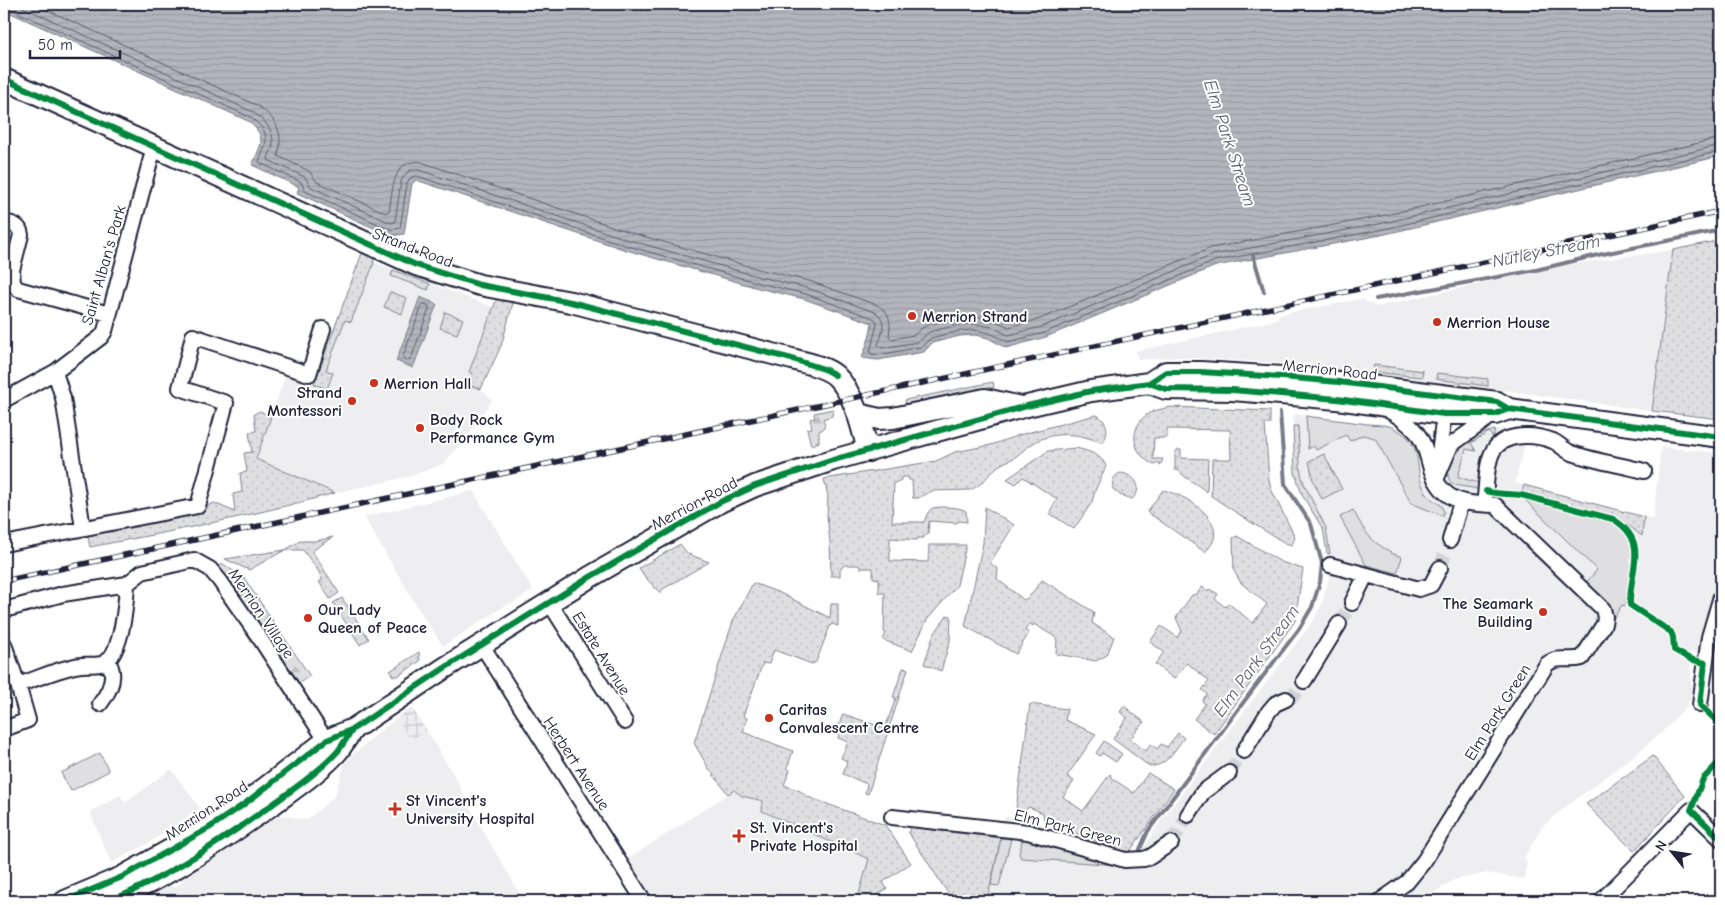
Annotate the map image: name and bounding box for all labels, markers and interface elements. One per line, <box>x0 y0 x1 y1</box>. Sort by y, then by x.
scale bar <box>30 28 120 60</box>
text: 50 m <box>38 36 73 54</box>
water label: Elm Park Stream <box>1199 77 1260 209</box>
street label: Saint Alban's Park <box>78 203 130 327</box>
street label: Strand Road <box>370 224 456 272</box>
water label: Nutley Stream <box>1490 231 1602 272</box>
place label: Merrion Strand <box>922 308 1027 326</box>
marker: Merrion Strand <box>906 310 918 322</box>
place label: Merrion House <box>1447 314 1550 332</box>
marker: Merrion House <box>1431 316 1443 328</box>
street label: Merrion Road <box>1282 356 1378 384</box>
place label: Merrion Hall <box>384 375 471 393</box>
marker: Merrion Hall <box>368 377 380 389</box>
place label: Strand Montessori <box>267 384 342 420</box>
marker: Strand Montessori <box>346 395 358 407</box>
place label: Body Rock Performance Gym <box>430 411 555 447</box>
marker: Body Rock Performance Gym <box>414 422 426 434</box>
street label: Merrion Road <box>648 474 741 534</box>
street label: Merrion Village <box>225 565 298 662</box>
place label: The Seamark Building <box>1443 595 1533 631</box>
place label: Our Lady Queen of Peace <box>318 601 427 637</box>
water label: Elm Park Stream <box>1209 602 1304 721</box>
marker: The Seamark Building <box>1537 606 1549 618</box>
street label: Estate Avenue <box>568 609 634 699</box>
marker: Our Lady Queen of Peace <box>302 612 314 624</box>
street label: Elm Park Green <box>1461 661 1535 764</box>
place label: Caritas Convalescent Centre <box>779 701 919 737</box>
marker: Caritas Convalescent Centre <box>763 712 775 724</box>
street label: Herbert Avenue <box>539 714 613 814</box>
street label: Merrion Road <box>162 777 251 844</box>
place label: St Vincent's University Hospital <box>406 792 535 828</box>
marker: St Vincent's University Hospital <box>388 802 402 816</box>
street label: Elm Park Green <box>1012 806 1123 850</box>
place label: St. Vincent's Private Hospital <box>750 819 858 855</box>
north arrow <box>1648 828 1698 878</box>
marker: St. Vincent's Private Hospital <box>732 829 746 843</box>
text: N <box>1652 838 1671 854</box>

